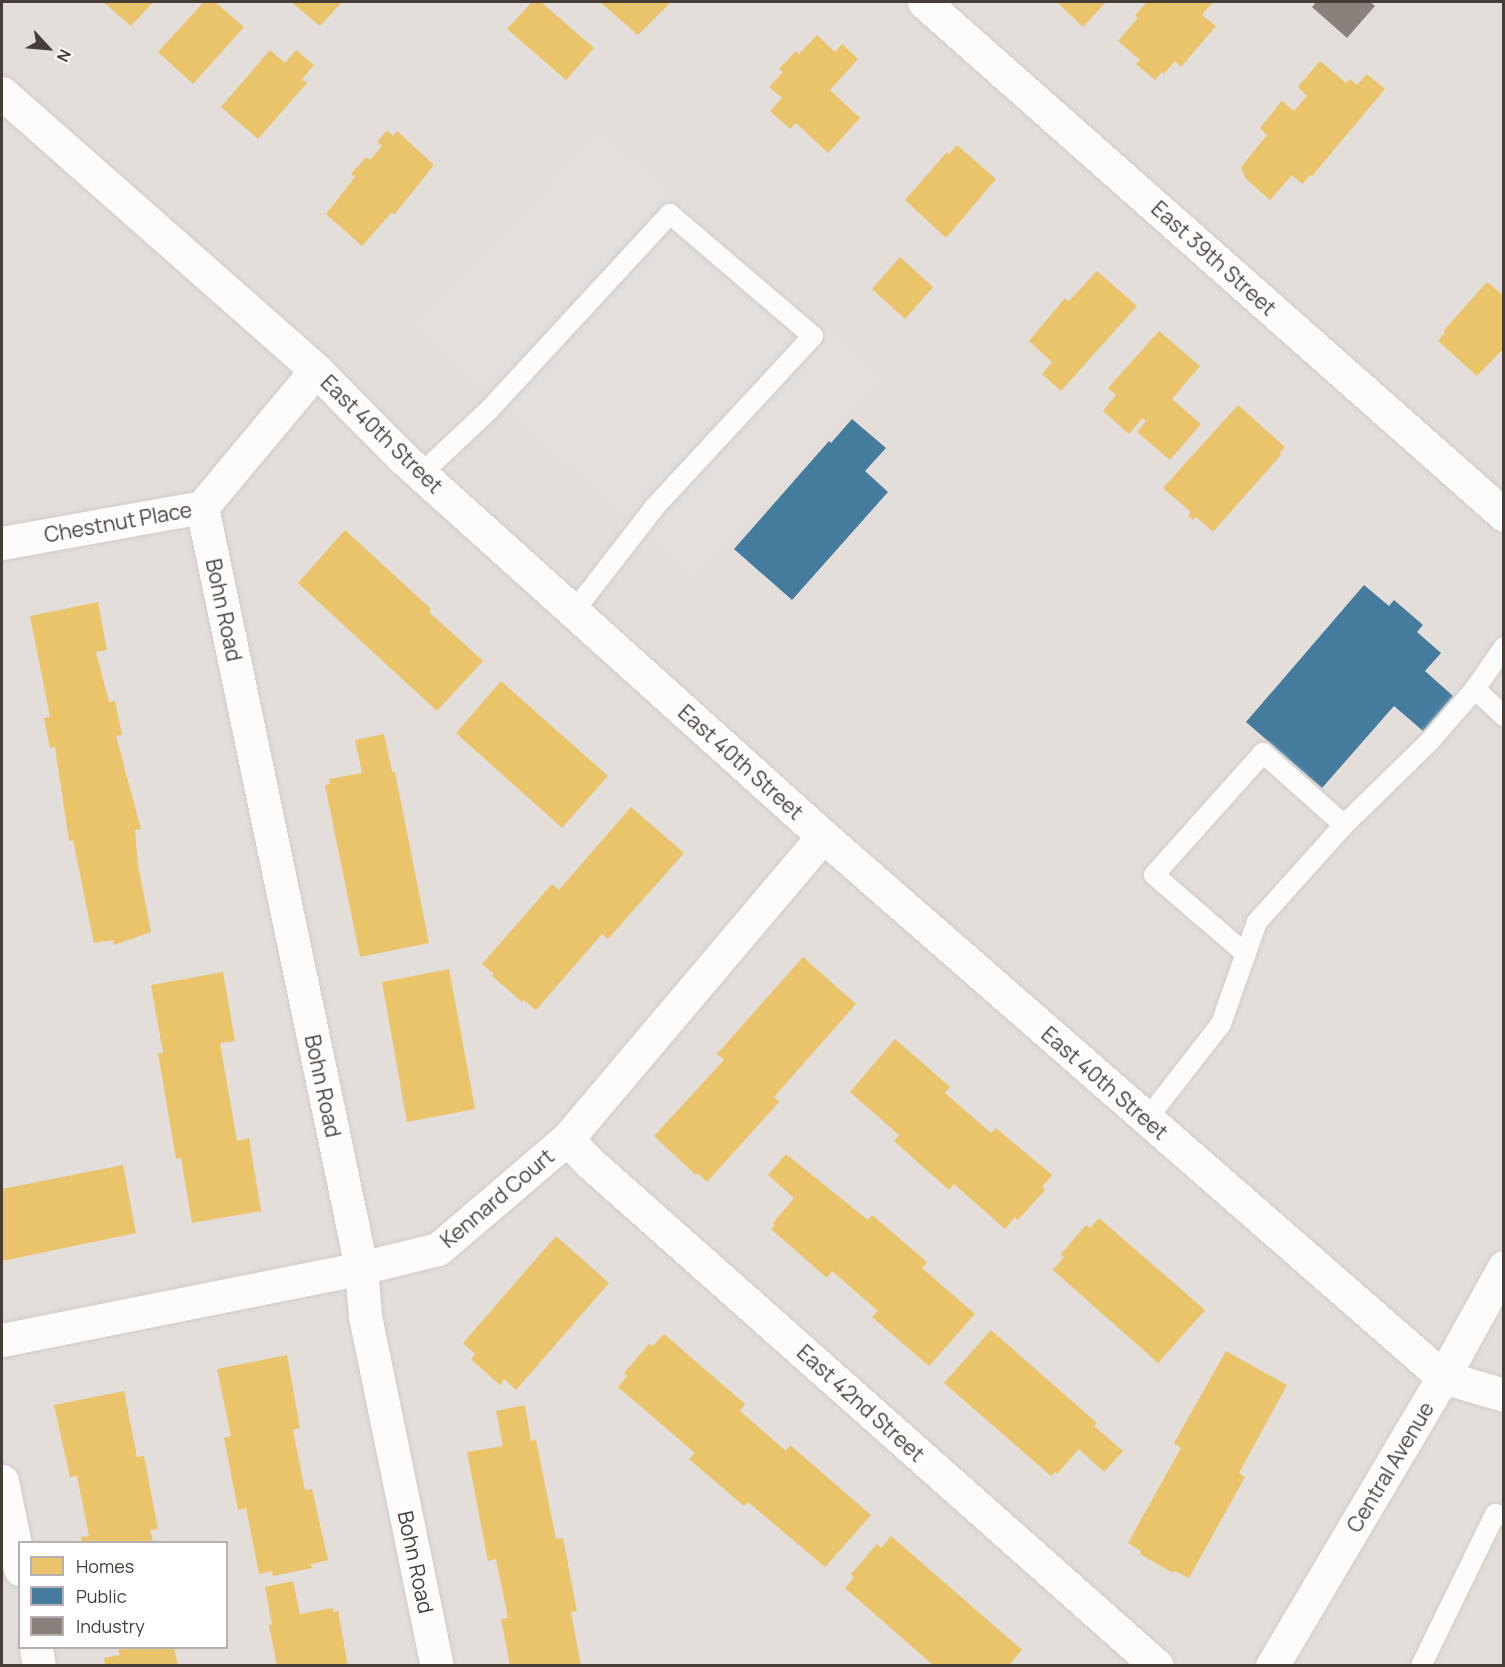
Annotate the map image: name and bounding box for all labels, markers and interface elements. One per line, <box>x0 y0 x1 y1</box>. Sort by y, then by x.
north arrow <box>18 18 78 78</box>
text: N <box>52 46 77 66</box>
street label: East 39th Street <box>1147 196 1281 320</box>
street label: East 40th Street <box>316 370 448 498</box>
street label: Chestnut Place <box>42 497 194 547</box>
street label: Bohn Road <box>201 556 247 664</box>
street label: East 40th Street <box>673 699 809 825</box>
street label: East 40th Street <box>1037 1021 1173 1145</box>
street label: Bohn Road <box>300 1032 346 1140</box>
street label: Kennard Court <box>435 1143 559 1253</box>
street label: East 42nd Street <box>792 1339 930 1467</box>
street label: Central Avenue <box>1341 1397 1439 1537</box>
street label: Bohn Road <box>393 1508 439 1616</box>
legend <box>18 1541 228 1649</box>
text: Homes <box>76 1554 134 1578</box>
text: Public <box>76 1584 127 1608</box>
text: Industry <box>76 1614 145 1638</box>

